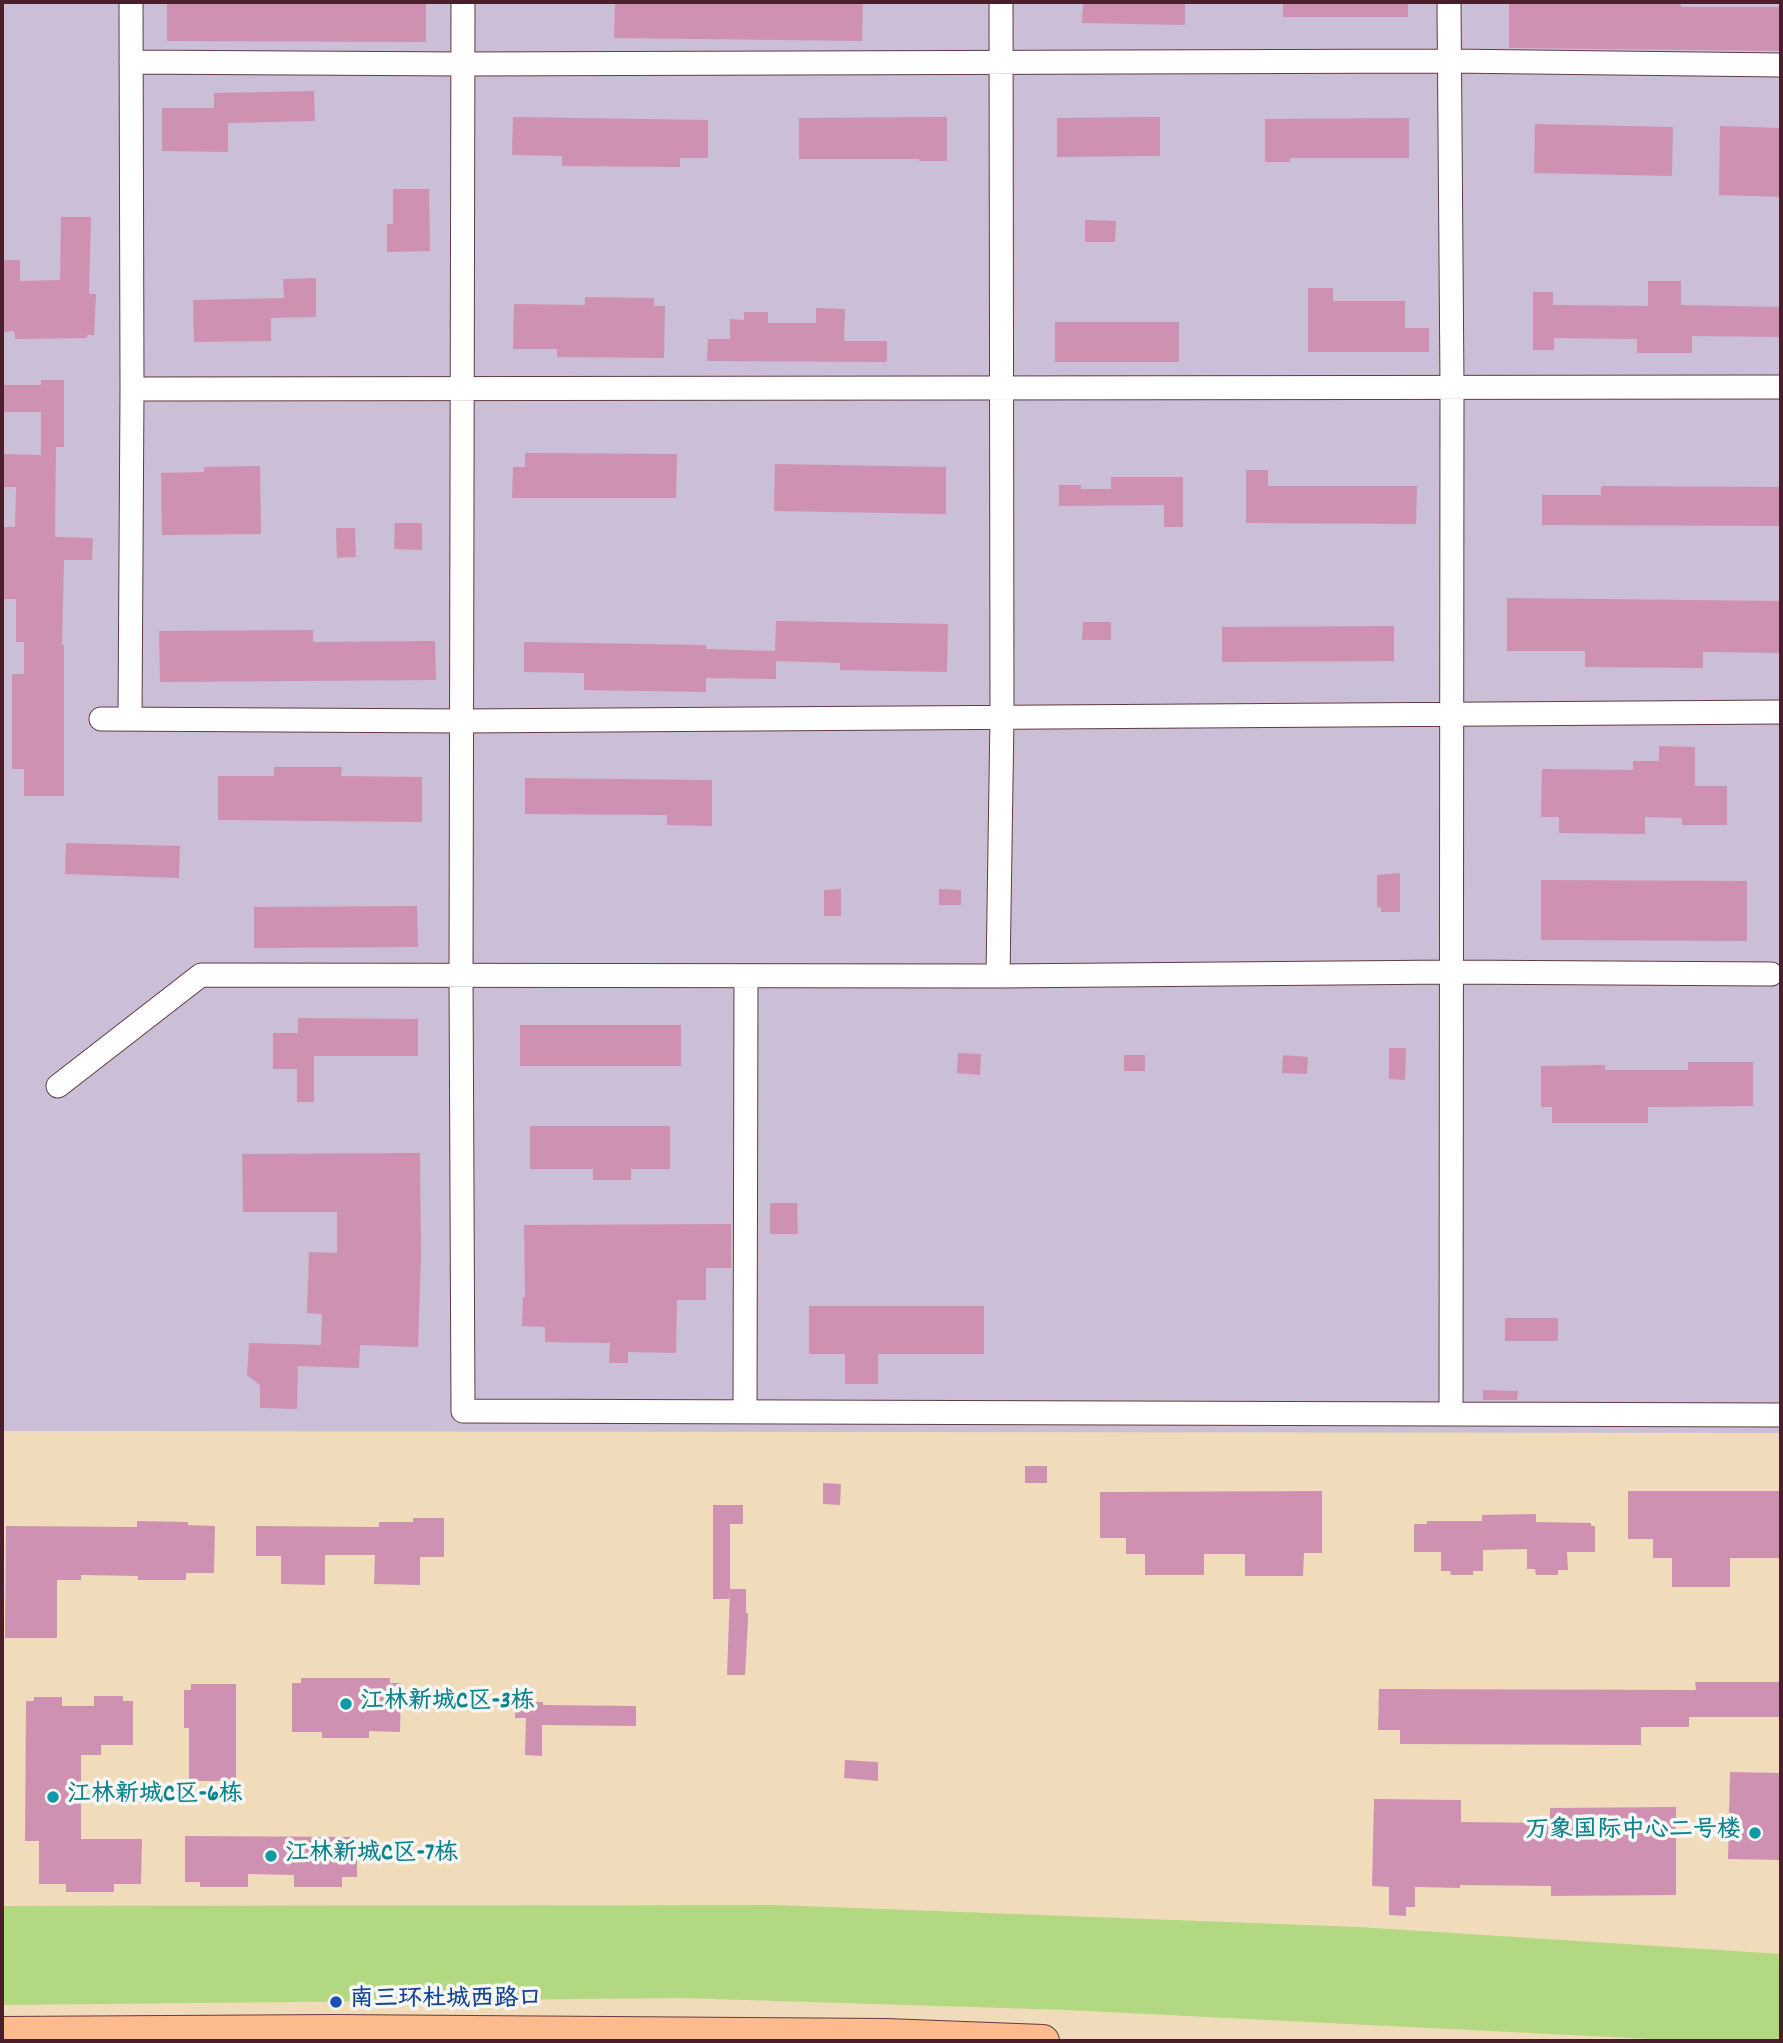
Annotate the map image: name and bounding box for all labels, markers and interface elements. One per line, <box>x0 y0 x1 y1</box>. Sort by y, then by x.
place label: 江林新城C区-3栋 <box>360 1690 535 1718</box>
marker: 江林新城C区-3栋 <box>338 1696 354 1712</box>
place label: 江林新城C区-6栋 <box>67 1783 243 1811</box>
marker: 江林新城C区-6栋 <box>45 1789 61 1805</box>
place label: 万象国际中心二号楼 <box>1525 1819 1741 1847</box>
marker: 万象国际中心二号楼 <box>1747 1825 1763 1841</box>
place label: 江林新城C区-7栋 <box>285 1842 458 1870</box>
marker: 江林新城C区-7栋 <box>263 1848 279 1864</box>
place label: 南三环杜城西路口 <box>350 1988 542 2016</box>
marker: 南三环杜城西路口 <box>328 1994 344 2010</box>

